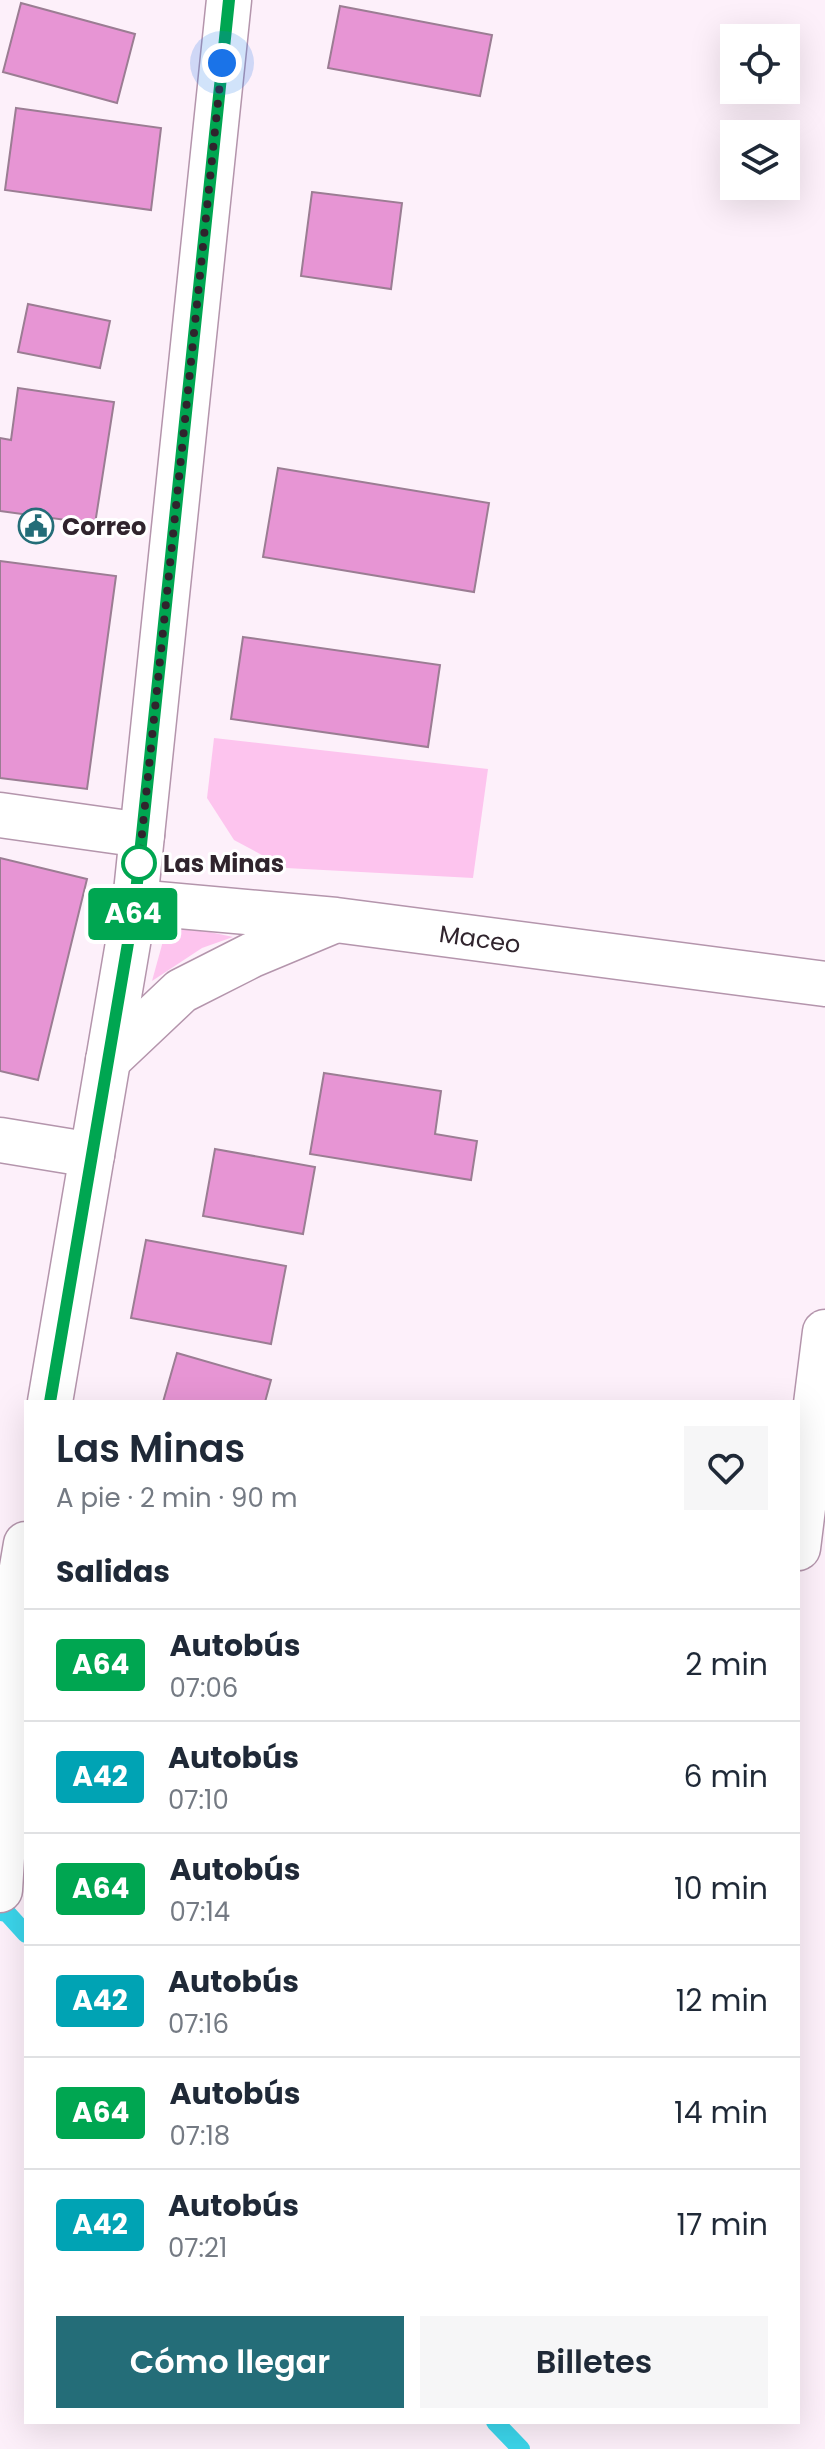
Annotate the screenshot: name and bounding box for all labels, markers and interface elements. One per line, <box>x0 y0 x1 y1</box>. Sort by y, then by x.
map controls <box>720 24 800 200</box>
button: locate <box>720 24 800 104</box>
your location <box>202 43 242 83</box>
button: layers <box>720 120 800 200</box>
public building icon: Correo <box>17 507 55 545</box>
place label: Correo <box>62 510 146 543</box>
marker: Las Minas <box>122 846 156 880</box>
place label: Las Minas <box>163 847 284 880</box>
line badge: A64 <box>87 888 179 940</box>
text: A64 <box>104 894 162 933</box>
street label: Maceo <box>437 917 523 961</box>
text: Las Minas <box>56 1422 245 1475</box>
button: heart <box>684 1426 768 1510</box>
text: A pie · 2 min · 90 m <box>56 1480 298 1516</box>
text: Salidas <box>56 1550 170 1593</box>
text: Autobús <box>169 1624 300 1667</box>
text: 2 min <box>685 1643 768 1686</box>
text: A64 <box>72 1645 129 1684</box>
text: 07:06 <box>169 1670 238 1706</box>
text: Autobús <box>168 1736 299 1779</box>
text: 6 min <box>683 1755 768 1798</box>
text: A42 <box>72 1757 128 1796</box>
text: 07:10 <box>168 1782 229 1818</box>
text: Autobús <box>169 1848 300 1891</box>
text: 10 min <box>674 1867 768 1910</box>
text: A64 <box>72 1869 129 1908</box>
text: 07:14 <box>169 1894 230 1930</box>
text: Autobús <box>168 1960 299 2003</box>
text: 12 min <box>676 1979 768 2022</box>
text: A42 <box>72 1981 128 2020</box>
text: 07:16 <box>168 2006 229 2042</box>
text: Autobús <box>169 2072 300 2115</box>
text: 14 min <box>674 2091 768 2134</box>
text: A64 <box>72 2093 129 2132</box>
text: 07:18 <box>169 2118 230 2154</box>
text: Autobús <box>168 2184 299 2227</box>
text: 17 min <box>677 2203 768 2246</box>
text: A42 <box>72 2205 128 2244</box>
text: 07:21 <box>168 2230 227 2266</box>
button: Cómo llegar <box>56 2316 404 2408</box>
button: Billetes <box>420 2316 768 2408</box>

